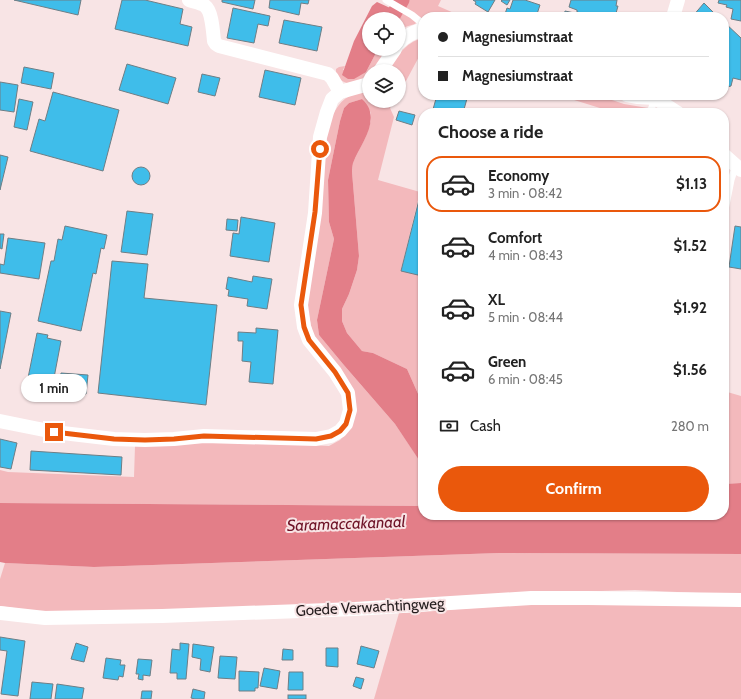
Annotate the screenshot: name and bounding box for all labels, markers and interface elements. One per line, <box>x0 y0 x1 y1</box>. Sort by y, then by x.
map controls <box>362 12 406 108</box>
button: locate <box>362 12 406 56</box>
text: Magnesiumstraat <box>462 28 573 46</box>
button: layers <box>362 64 406 108</box>
text: Magnesiumstraat <box>462 67 573 85</box>
text: Choose a ride <box>438 121 543 143</box>
route start <box>311 140 329 158</box>
icon: car <box>440 166 476 202</box>
text: Economy <box>488 167 549 185</box>
text: $1.13 <box>676 175 707 193</box>
text: 3 min · 08:42 <box>488 185 562 201</box>
icon: car <box>440 228 476 264</box>
text: Comfort <box>488 229 542 247</box>
text: $1.52 <box>673 237 707 255</box>
text: 4 min · 08:43 <box>488 247 563 263</box>
icon: car <box>440 290 476 326</box>
text: XL <box>488 291 505 309</box>
text: $1.92 <box>673 299 707 317</box>
text: 5 min · 08:44 <box>488 309 563 325</box>
icon: car <box>440 352 476 388</box>
text: Green <box>488 353 526 371</box>
text: $1.56 <box>673 361 707 379</box>
text: 6 min · 08:45 <box>488 371 563 387</box>
callout: 1 min <box>21 374 87 402</box>
text: 1 min <box>39 380 69 396</box>
icon: cash <box>438 415 460 437</box>
text: Cash <box>470 417 501 435</box>
text: 280 m <box>671 418 709 434</box>
route end <box>45 423 63 441</box>
button: Confirm <box>438 466 709 512</box>
water label: Saramaccakanaal <box>286 512 406 535</box>
street label: Goede Verwachtingweg <box>295 594 445 620</box>

